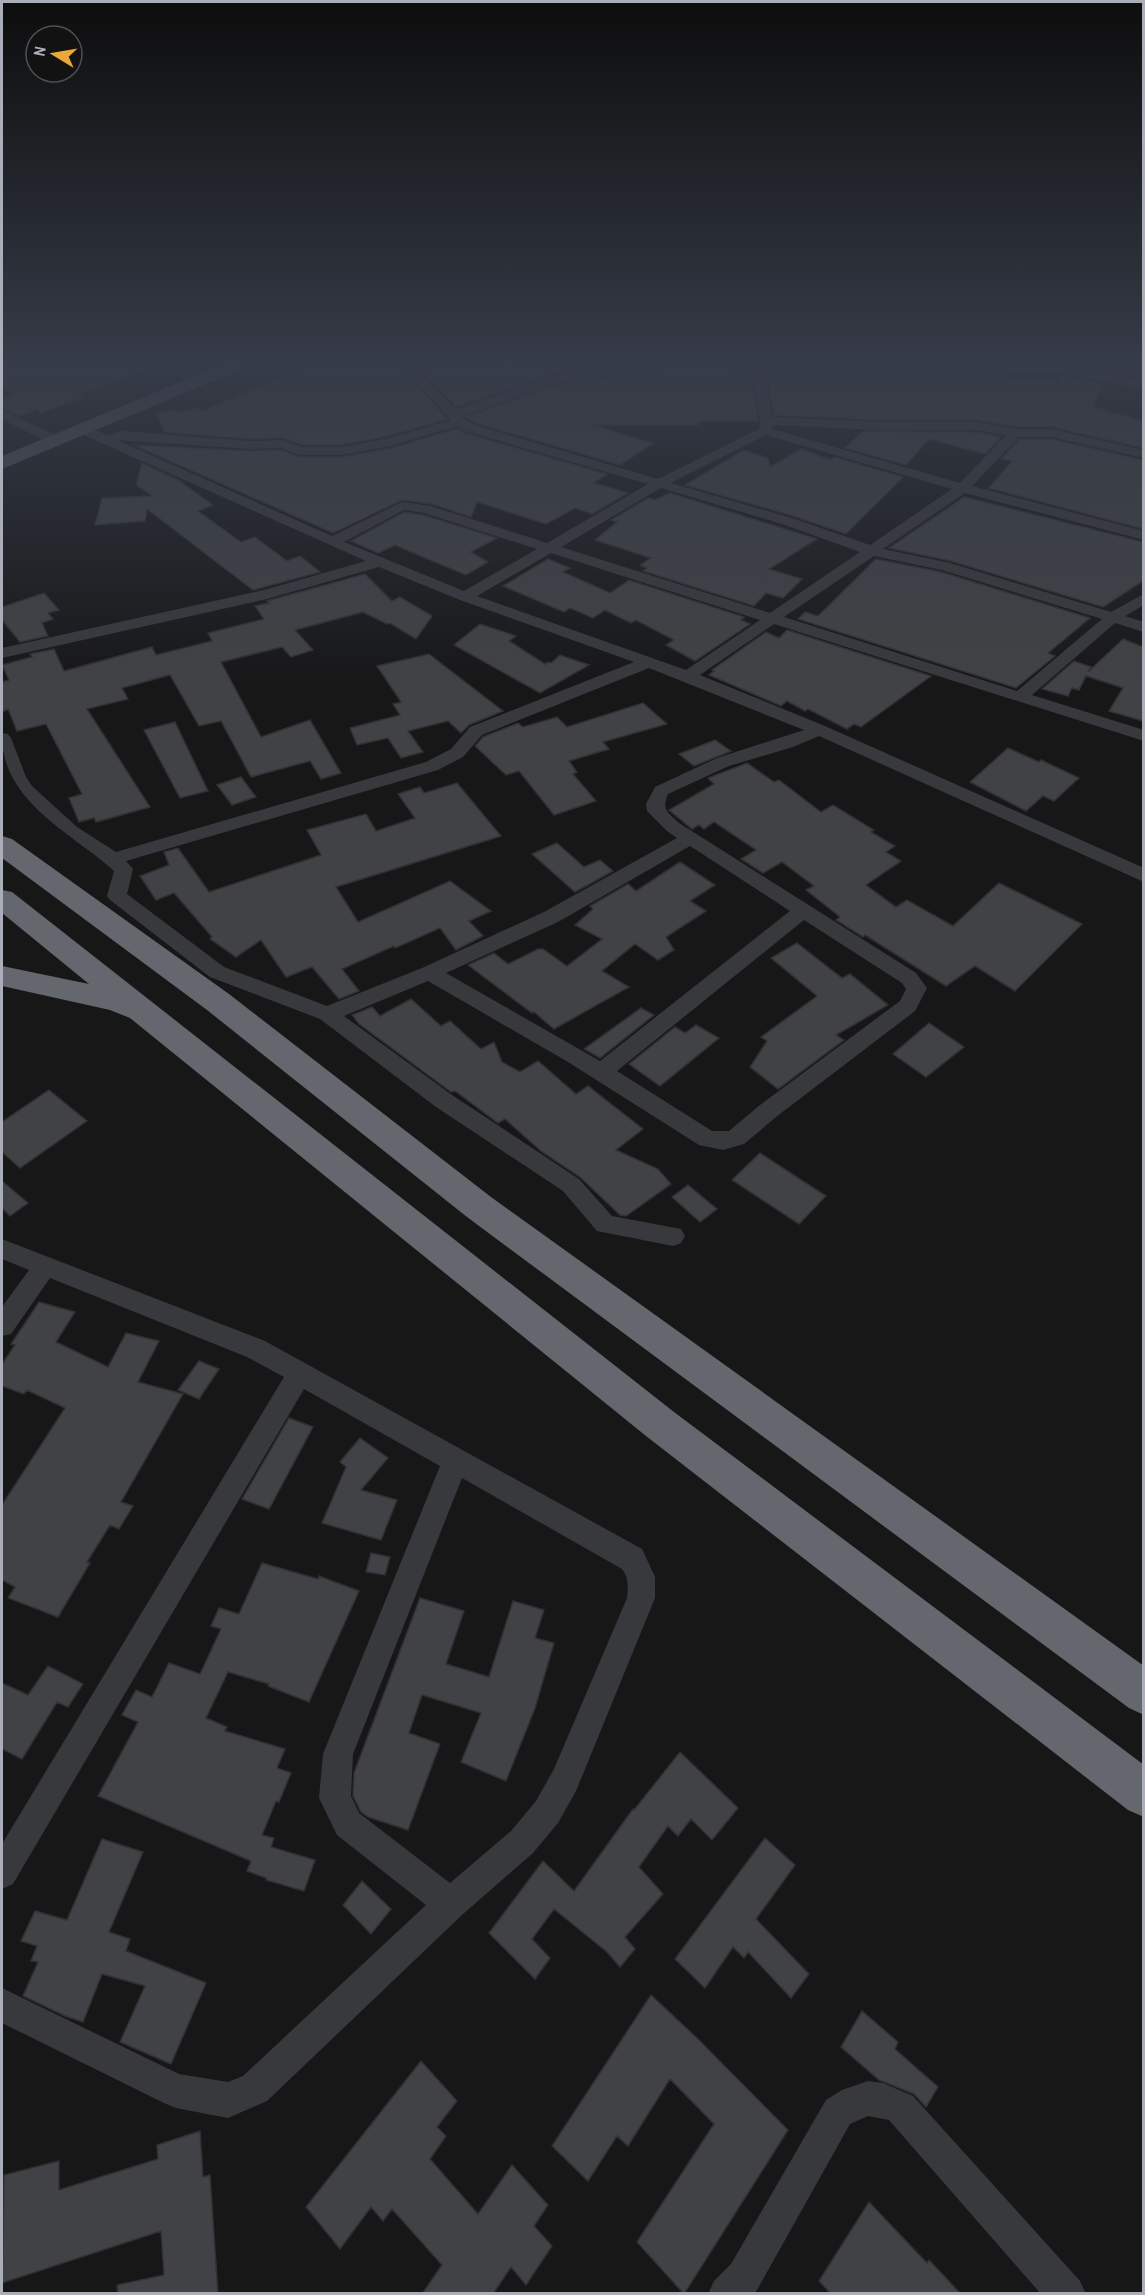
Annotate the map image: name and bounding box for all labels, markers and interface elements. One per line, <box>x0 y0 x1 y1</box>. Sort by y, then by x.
north arrow <box>24 24 84 84</box>
text: N <box>28 44 51 58</box>

